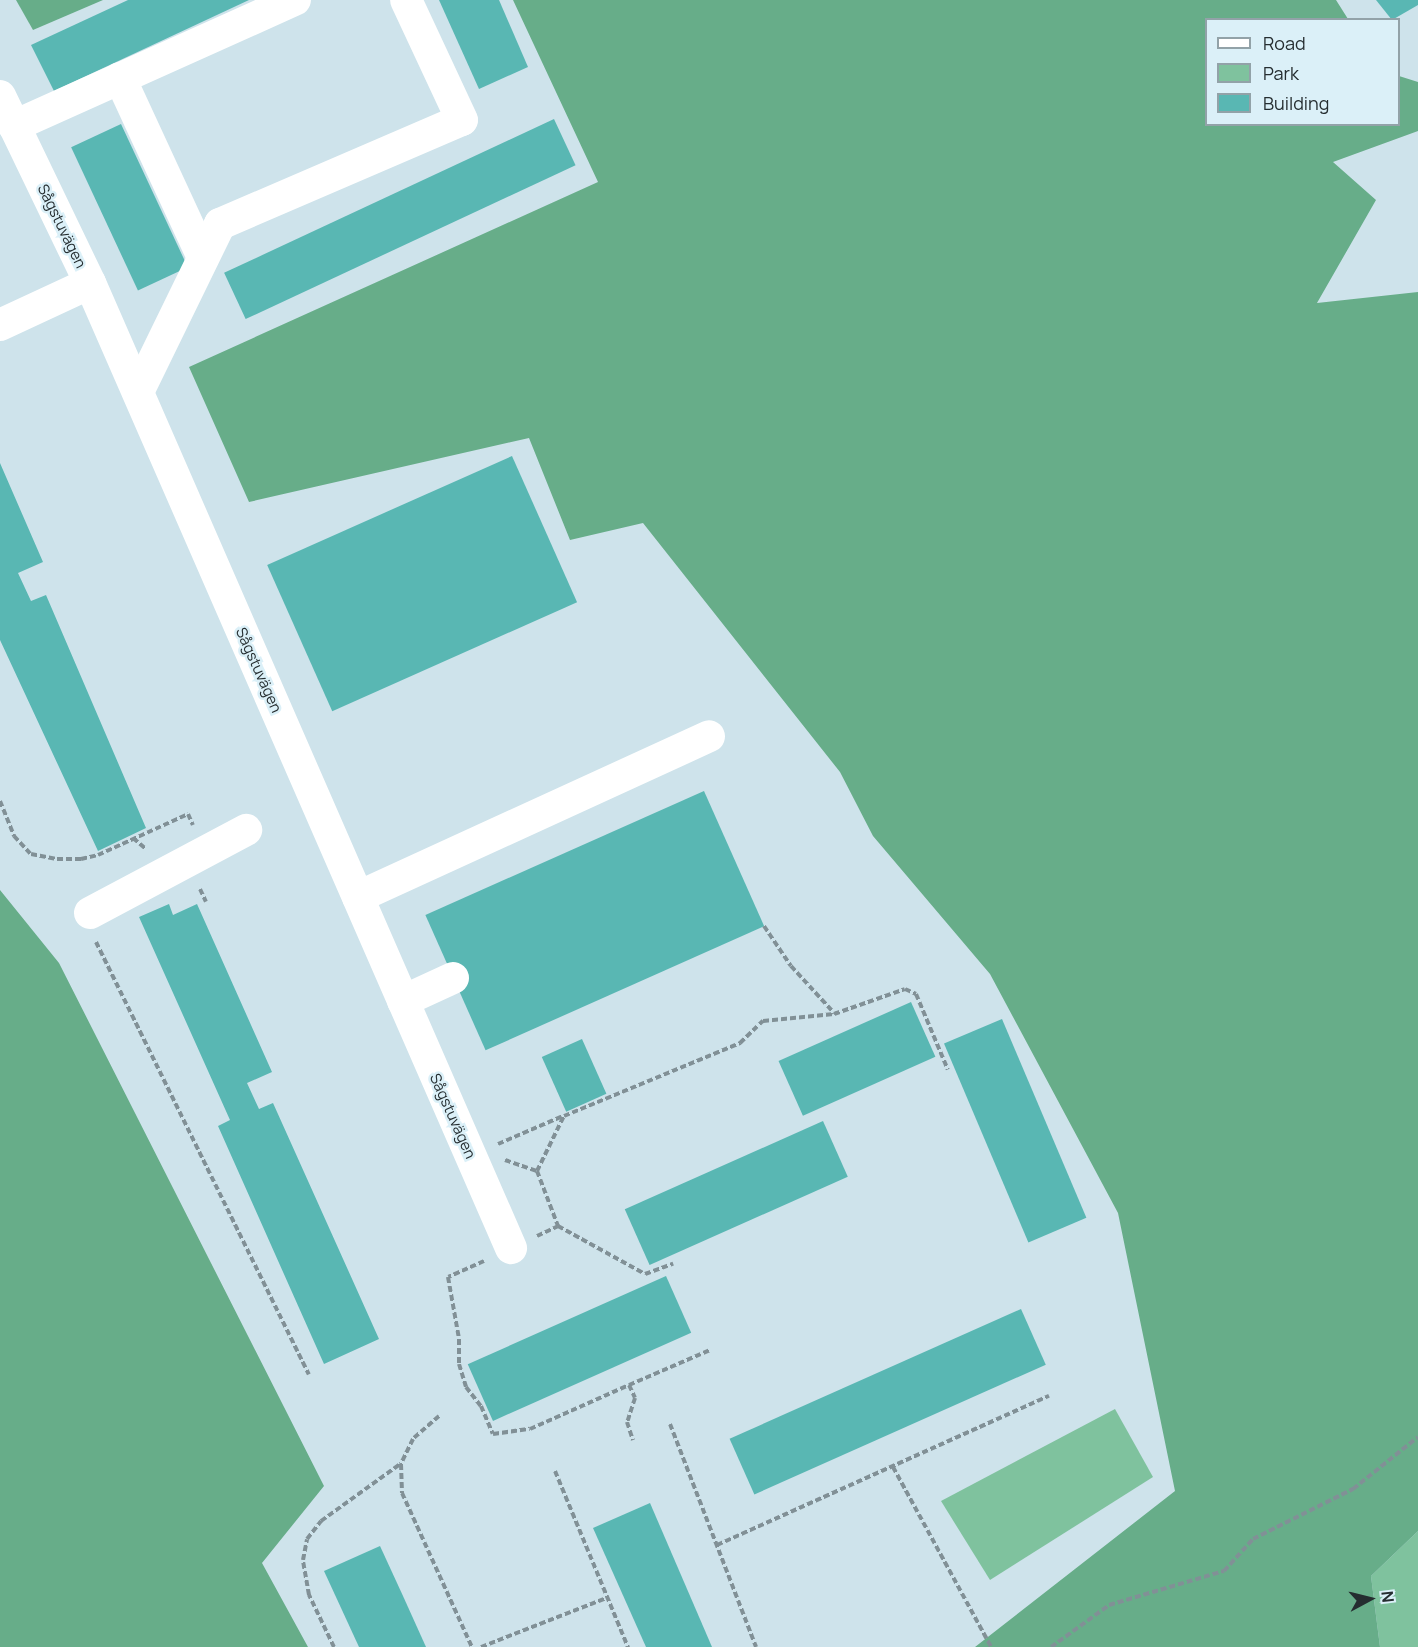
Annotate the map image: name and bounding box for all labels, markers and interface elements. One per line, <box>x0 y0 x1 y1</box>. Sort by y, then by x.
legend <box>1205 18 1400 126</box>
text: Road <box>1263 31 1306 55</box>
text: Park <box>1263 61 1299 85</box>
text: Building <box>1263 91 1329 115</box>
street label: Sågstuvägen <box>34 181 90 271</box>
street label: Sågstuvägen <box>232 625 286 715</box>
street label: Sågstuvägen <box>426 1071 480 1161</box>
north arrow <box>1340 1569 1400 1629</box>
text: N <box>1376 1590 1399 1604</box>

